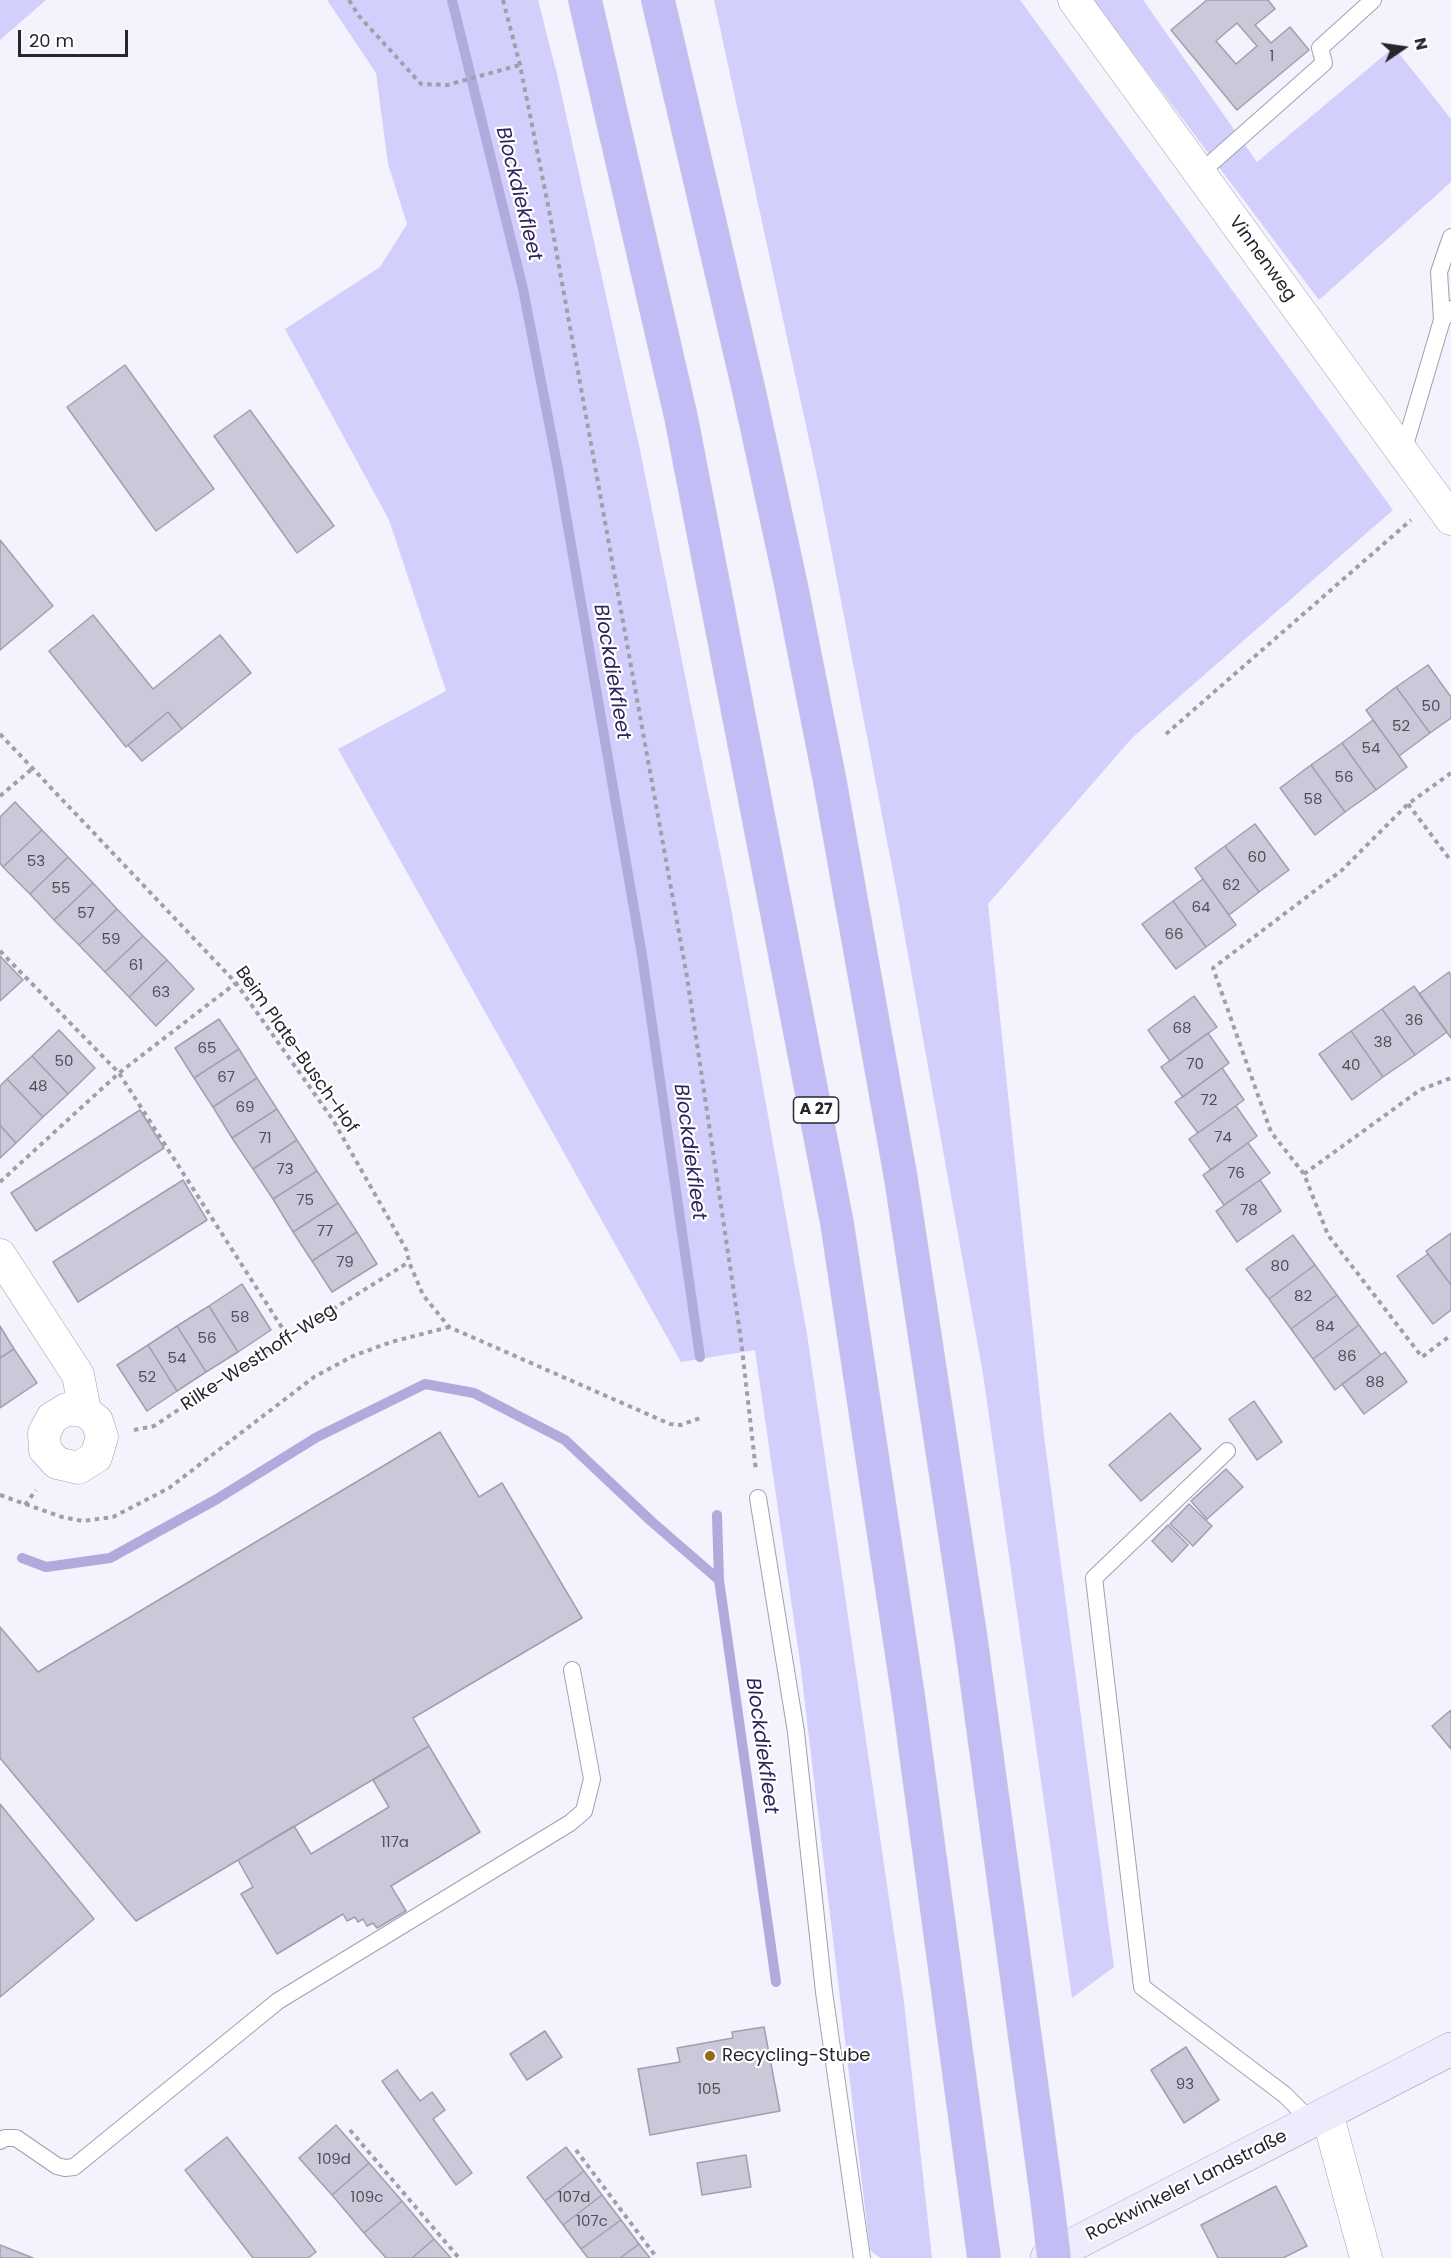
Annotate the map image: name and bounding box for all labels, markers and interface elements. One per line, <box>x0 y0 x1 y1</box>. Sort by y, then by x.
scale bar <box>21 18 130 56</box>
north arrow <box>1373 18 1433 78</box>
text: 20 m <box>29 28 74 53</box>
text: N <box>1408 35 1434 52</box>
house number: 1 <box>1270 48 1274 66</box>
water label: Blockdiekfleet <box>490 125 546 263</box>
street label: Vinnenweg <box>1224 212 1300 306</box>
water label: Blockdiekfleet <box>587 602 635 742</box>
house number: 50 <box>1422 698 1440 716</box>
house number: 52 <box>1392 718 1410 736</box>
house number: 54 <box>1362 740 1380 758</box>
house number: 56 <box>1335 769 1353 787</box>
house number: 58 <box>1304 791 1322 809</box>
house number: 60 <box>1248 849 1266 867</box>
house number: 53 <box>27 853 45 871</box>
house number: 62 <box>1222 877 1240 895</box>
house number: 55 <box>52 880 70 898</box>
house number: 64 <box>1192 899 1210 917</box>
house number: 57 <box>77 905 95 923</box>
house number: 66 <box>1164 926 1184 944</box>
house number: 59 <box>102 931 120 949</box>
house number: 61 <box>129 957 143 975</box>
street label: Beim Plate-Busch-Hof <box>230 962 362 1138</box>
house number: 63 <box>152 984 170 1002</box>
house number: 36 <box>1405 1012 1423 1030</box>
house number: 68 <box>1173 1020 1191 1038</box>
house number: 38 <box>1374 1034 1392 1052</box>
house number: 65 <box>198 1040 216 1058</box>
house number: 50 <box>55 1053 73 1071</box>
house number: 70 <box>1186 1056 1204 1074</box>
house number: 40 <box>1342 1057 1360 1075</box>
house number: 67 <box>217 1069 235 1087</box>
house number: 48 <box>29 1078 47 1096</box>
water label: Blockdiekfleet <box>668 1082 710 1222</box>
house number: 72 <box>1201 1092 1217 1110</box>
road number: A 27 <box>794 1097 838 1123</box>
house number: 69 <box>236 1099 254 1117</box>
house number: 74 <box>1214 1129 1232 1147</box>
house number: 71 <box>259 1130 271 1148</box>
house number: 73 <box>276 1161 294 1179</box>
house number: 76 <box>1227 1165 1245 1183</box>
house number: 75 <box>296 1192 314 1210</box>
house number: 78 <box>1240 1202 1258 1220</box>
house number: 77 <box>317 1223 333 1241</box>
house number: 79 <box>336 1254 354 1272</box>
house number: 80 <box>1271 1258 1289 1276</box>
house number: 82 <box>1294 1288 1312 1306</box>
street label: Rilke-Westhoff-Weg <box>177 1300 341 1416</box>
house number: 58 <box>231 1309 249 1327</box>
house number: 84 <box>1316 1318 1334 1336</box>
house number: 56 <box>198 1330 216 1348</box>
house number: 86 <box>1338 1348 1356 1366</box>
house number: 54 <box>168 1350 186 1368</box>
house number: 52 <box>138 1369 156 1387</box>
house number: 88 <box>1366 1374 1384 1392</box>
water label: Blockdiekfleet <box>740 1676 782 1816</box>
house number: 117a <box>381 1834 409 1852</box>
place label: Recycling-Stube <box>722 2045 871 2067</box>
marker: Recycling-Stube <box>703 2049 717 2063</box>
house number: 93 <box>1176 2076 1194 2094</box>
house number: 105 <box>697 2081 721 2099</box>
street label: Rockwinkeler Landstraße <box>1083 2126 1291 2246</box>
house number: 109d <box>317 2151 351 2169</box>
house number: 109c <box>351 2189 383 2207</box>
house number: 107d <box>558 2189 590 2207</box>
house number: 107c <box>576 2213 608 2231</box>

